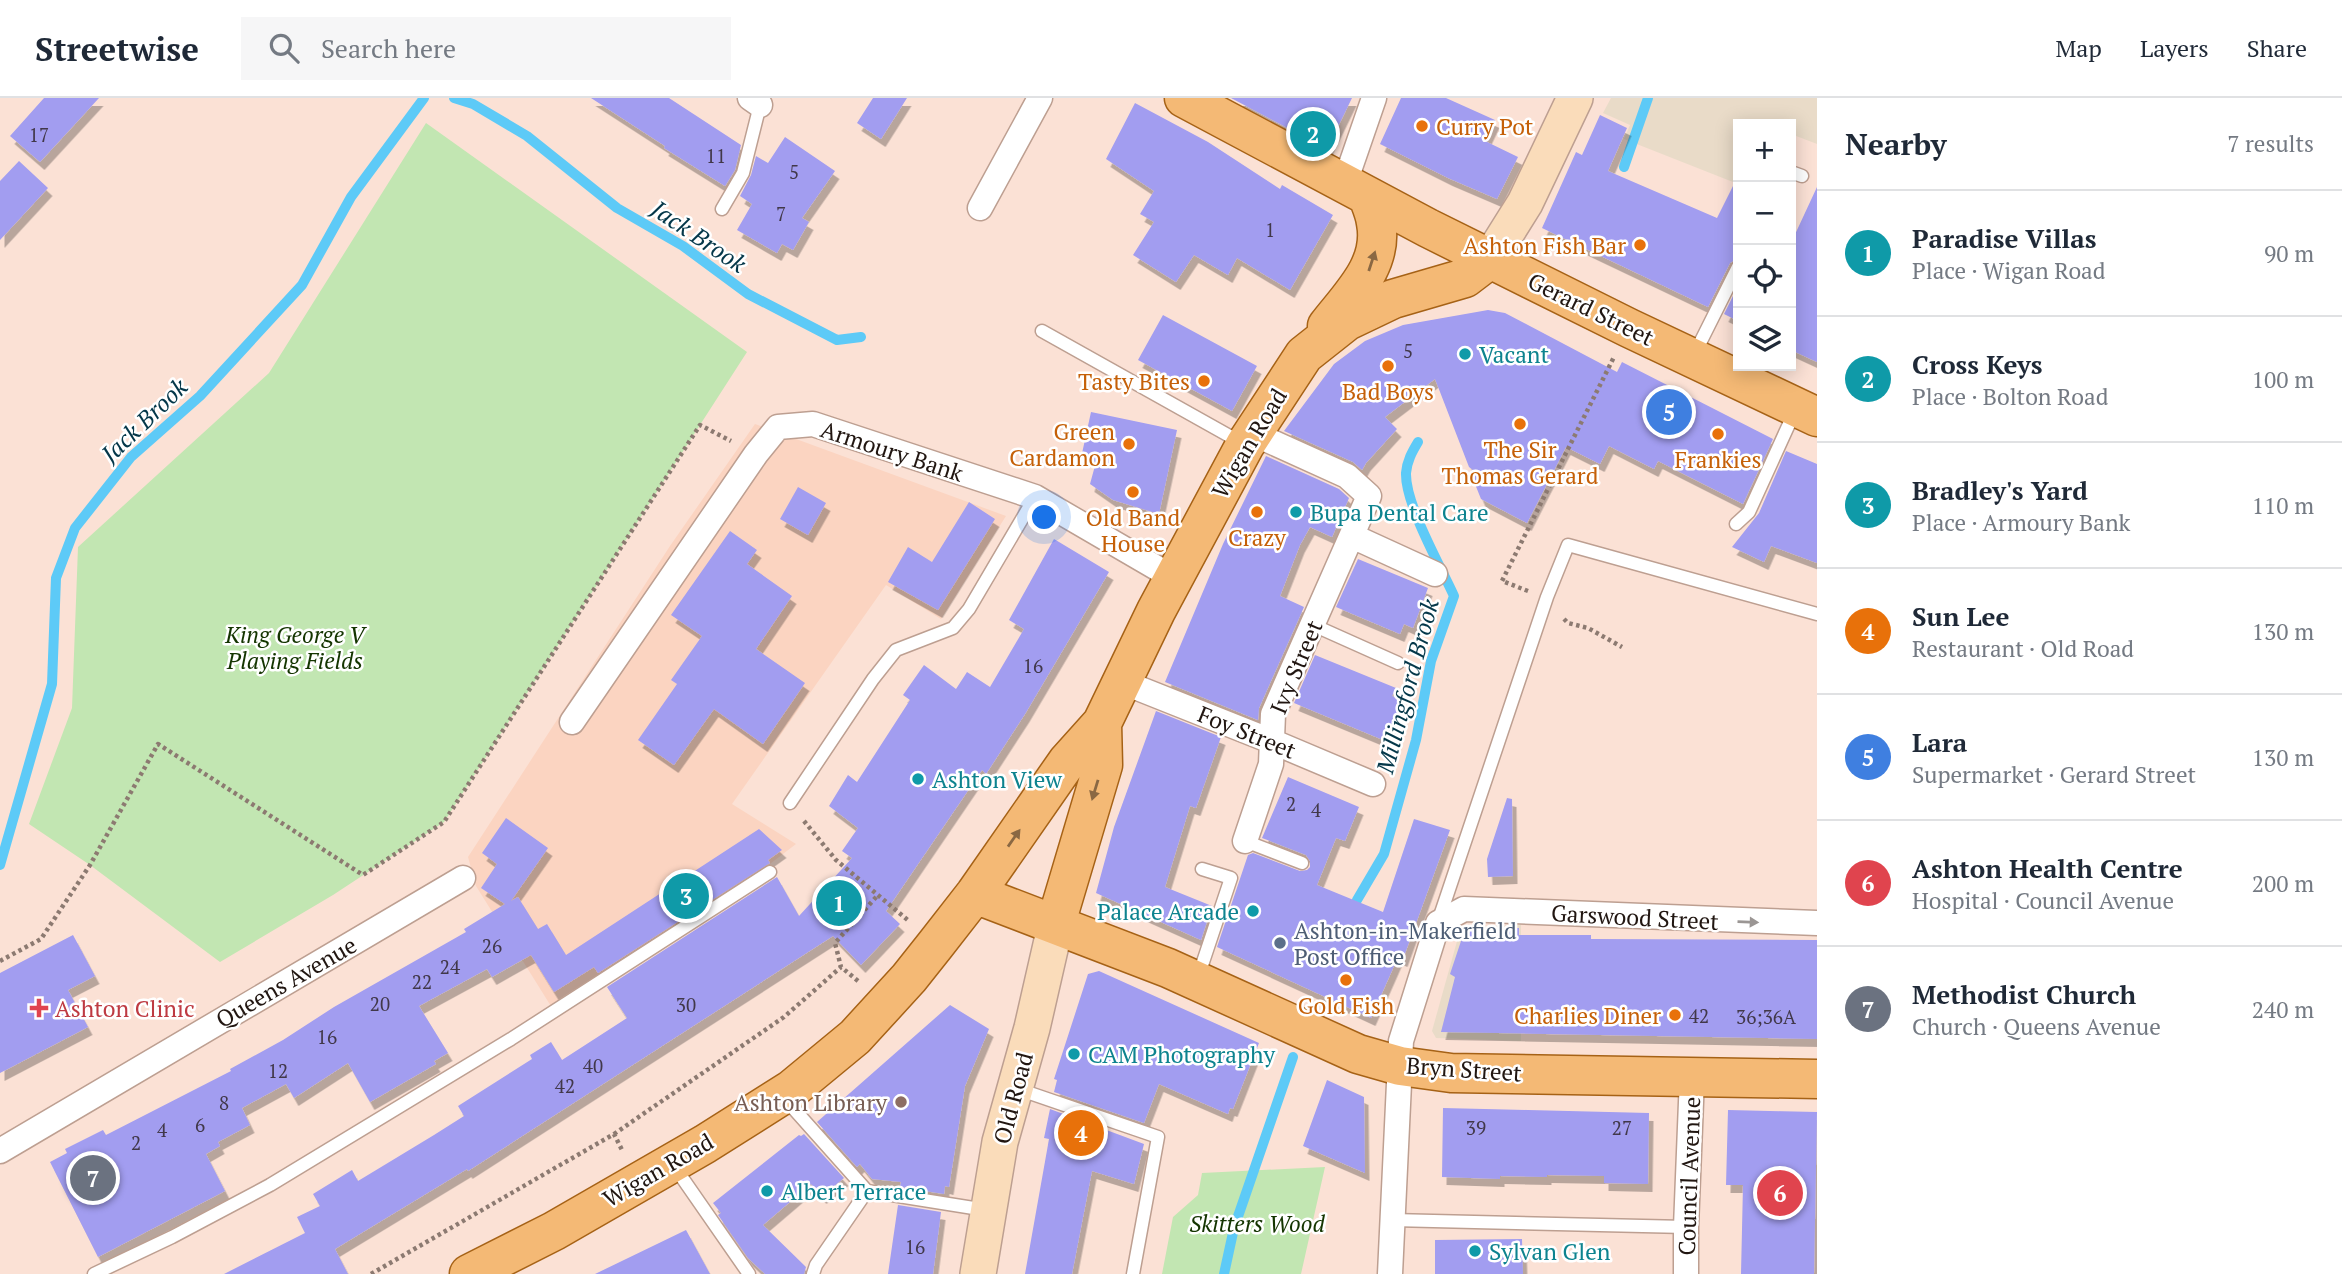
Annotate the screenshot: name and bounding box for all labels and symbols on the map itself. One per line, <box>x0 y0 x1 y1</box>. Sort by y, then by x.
pin: 2 <box>1290 108 1336 160</box>
place label: Curry Pot <box>1436 111 1534 142</box>
marker: Curry Pot <box>1414 118 1430 134</box>
house number: 17 <box>29 122 49 147</box>
house number: 11 <box>706 143 726 168</box>
house number: 5 <box>789 159 799 184</box>
water label: Jack Brook <box>644 192 753 280</box>
house number: 7 <box>776 201 786 226</box>
house number: 1 <box>1265 217 1275 242</box>
place label: Ashton Fish Bar <box>1463 230 1626 261</box>
marker: Ashton Fish Bar <box>1632 237 1648 253</box>
one-way arrow <box>1367 250 1378 271</box>
street label: Gerard Street <box>1523 265 1660 353</box>
house number: 5 <box>1403 338 1413 363</box>
place label: Vacant <box>1479 339 1549 370</box>
marker: Vacant <box>1457 346 1473 362</box>
marker: Bad Boys <box>1380 358 1396 374</box>
place label: Tasty Bites <box>1078 366 1190 397</box>
water label: Jack Brook <box>93 371 194 470</box>
marker: Tasty Bites <box>1196 373 1212 389</box>
place label: Bad Boys <box>1342 376 1434 407</box>
street label: Wigan Road <box>1204 382 1294 504</box>
pin: 5 <box>1646 386 1692 438</box>
street label: Armoury Bank <box>817 413 967 489</box>
place label: Green Cardamon <box>1009 416 1115 473</box>
marker: The Sir Thomas Gerard <box>1512 416 1528 432</box>
marker: Frankies <box>1710 426 1726 442</box>
place label: The Sir Thomas Gerard <box>1442 434 1599 491</box>
marker: Green Cardamon <box>1121 436 1137 452</box>
place label: Frankies <box>1675 444 1761 475</box>
marker: Old Band House <box>1125 484 1141 500</box>
place label: Bupa Dental Care <box>1310 497 1489 528</box>
your location <box>1027 500 1061 534</box>
place label: Old Band House <box>1086 502 1180 559</box>
marker: Crazy <box>1249 504 1265 520</box>
marker: Bupa Dental Care <box>1288 504 1304 520</box>
place label: Crazy <box>1228 522 1286 553</box>
water label: Millingford Brook <box>1368 595 1446 778</box>
street label: Ivy Street <box>1262 615 1330 719</box>
park label: King George V Playing Fields <box>224 619 367 676</box>
house number: 16 <box>1023 653 1043 678</box>
street label: Foy Street <box>1193 698 1301 766</box>
place label: Ashton View <box>932 764 1062 795</box>
marker: Ashton View <box>910 771 926 787</box>
one-way arrow <box>1089 780 1100 801</box>
house number: 2 <box>1286 791 1296 816</box>
house number: 4 <box>1311 797 1322 822</box>
one-way arrow <box>1007 829 1021 847</box>
pin: 3 <box>663 870 709 922</box>
pin: 1 <box>816 877 862 929</box>
place label: Palace Arcade <box>1097 896 1239 927</box>
street label: Garswood Street <box>1550 897 1720 937</box>
marker: Palace Arcade <box>1245 903 1261 919</box>
place label: Ashton-in-Makerfield Post Office <box>1294 915 1517 972</box>
one-way arrow <box>1737 916 1759 927</box>
street label: Queens Avenue <box>210 929 362 1035</box>
house number: 26 <box>482 933 502 958</box>
marker: Ashton-in-Makerfield Post Office <box>1272 935 1288 951</box>
house number: 24 <box>440 954 461 979</box>
house number: 22 <box>412 969 432 994</box>
marker: Gold Fish <box>1338 972 1354 988</box>
place label: Gold Fish <box>1298 990 1395 1021</box>
house number: 20 <box>370 991 390 1016</box>
house number: 30 <box>676 992 696 1017</box>
place label: Ashton Clinic <box>55 993 195 1024</box>
marker: Ashton Clinic <box>29 998 49 1018</box>
place label: Charlies Diner <box>1514 1000 1661 1031</box>
house number: 42 <box>1689 1003 1709 1028</box>
house number: 36;36A <box>1736 1004 1796 1029</box>
marker: Charlies Diner <box>1667 1007 1683 1023</box>
house number: 16 <box>317 1024 337 1049</box>
place label: CAM Photography <box>1088 1039 1275 1070</box>
marker: CAM Photography <box>1066 1046 1082 1062</box>
street label: Old Road <box>986 1049 1040 1147</box>
street label: Bryn Street <box>1405 1050 1523 1089</box>
house number: 40 <box>583 1053 603 1078</box>
house number: 12 <box>268 1058 288 1083</box>
house number: 42 <box>555 1073 575 1098</box>
place label: Ashton Library <box>734 1087 887 1118</box>
house number: 8 <box>219 1090 229 1115</box>
marker: Ashton Library <box>893 1094 909 1110</box>
street label: Council Avenue <box>1671 1096 1707 1256</box>
pin: 4 <box>1058 1107 1104 1159</box>
house number: 6 <box>195 1112 205 1137</box>
house number: 39 <box>1466 1115 1486 1140</box>
house number: 27 <box>1612 1115 1632 1140</box>
house number: 4 <box>157 1117 168 1142</box>
street label: Wigan Road <box>597 1126 719 1214</box>
house number: 2 <box>131 1130 141 1155</box>
pin: 7 <box>70 1152 116 1204</box>
pin: 6 <box>1757 1167 1803 1219</box>
place label: Albert Terrace <box>781 1176 926 1207</box>
marker: Albert Terrace <box>759 1183 775 1199</box>
park label: Skitters Wood <box>1189 1208 1326 1239</box>
house number: 16 <box>905 1234 925 1259</box>
place label: Sylvan Glen <box>1489 1236 1611 1267</box>
marker: Sylvan Glen <box>1467 1243 1483 1259</box>

